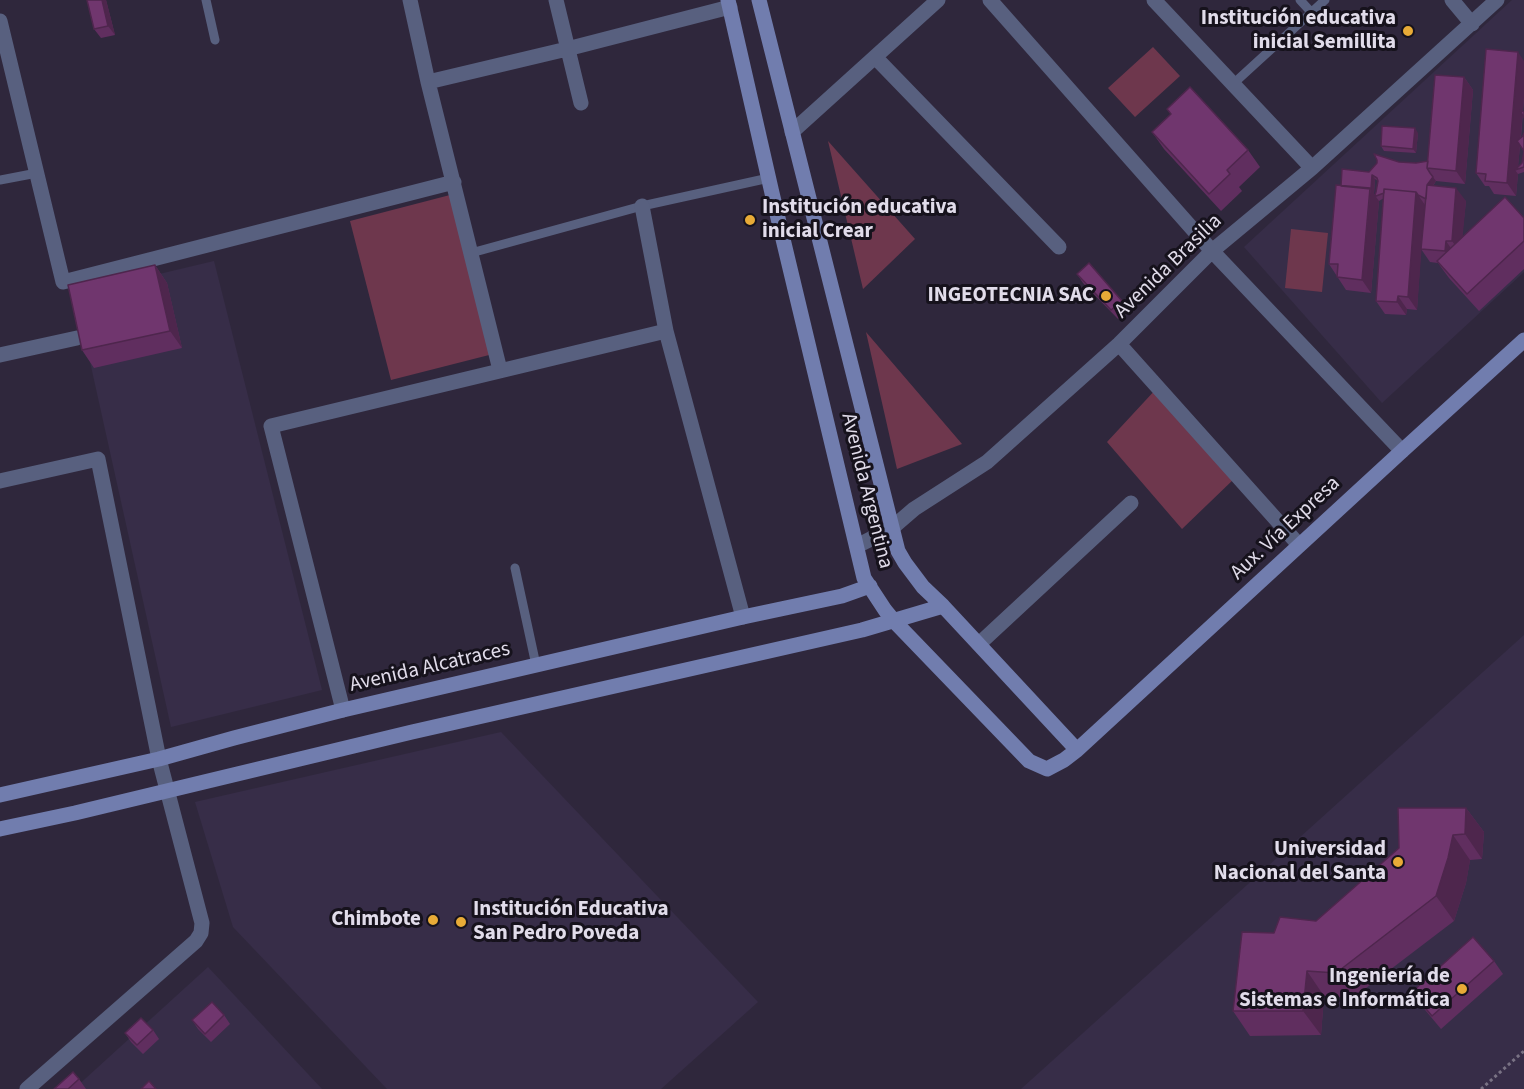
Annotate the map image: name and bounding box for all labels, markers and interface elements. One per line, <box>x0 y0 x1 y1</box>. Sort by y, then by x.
place label: Institución educativa inicial Semillita <box>1201 6 1396 56</box>
marker: Institución educativa inicial Semillita <box>1401 24 1415 38</box>
place label: Institución educativa inicial Crear <box>762 195 957 245</box>
street label: Avenida Brasilia <box>1110 210 1228 324</box>
marker: Institución educativa inicial Crear <box>743 213 757 227</box>
place label: INGEOTECNIA SAC <box>927 283 1094 309</box>
marker: INGEOTECNIA SAC <box>1099 289 1113 303</box>
street label: Avenida Argentina <box>834 411 898 571</box>
street label: Aux. Vía Expresa <box>1226 472 1346 586</box>
street label: Avenida Alcatraces <box>347 637 513 699</box>
place label: Universidad Nacional del Santa <box>1214 837 1386 887</box>
marker: Universidad Nacional del Santa <box>1391 855 1405 869</box>
place label: Institución Educativa San Pedro Poveda <box>473 897 669 947</box>
place label: Chimbote <box>331 907 421 933</box>
marker: Chimbote <box>426 913 440 927</box>
marker: Institución Educativa San Pedro Poveda <box>454 915 468 929</box>
place label: Ingeniería de Sistemas e Informática <box>1239 964 1450 1014</box>
marker: Ingeniería de Sistemas e Informática <box>1455 982 1469 996</box>

